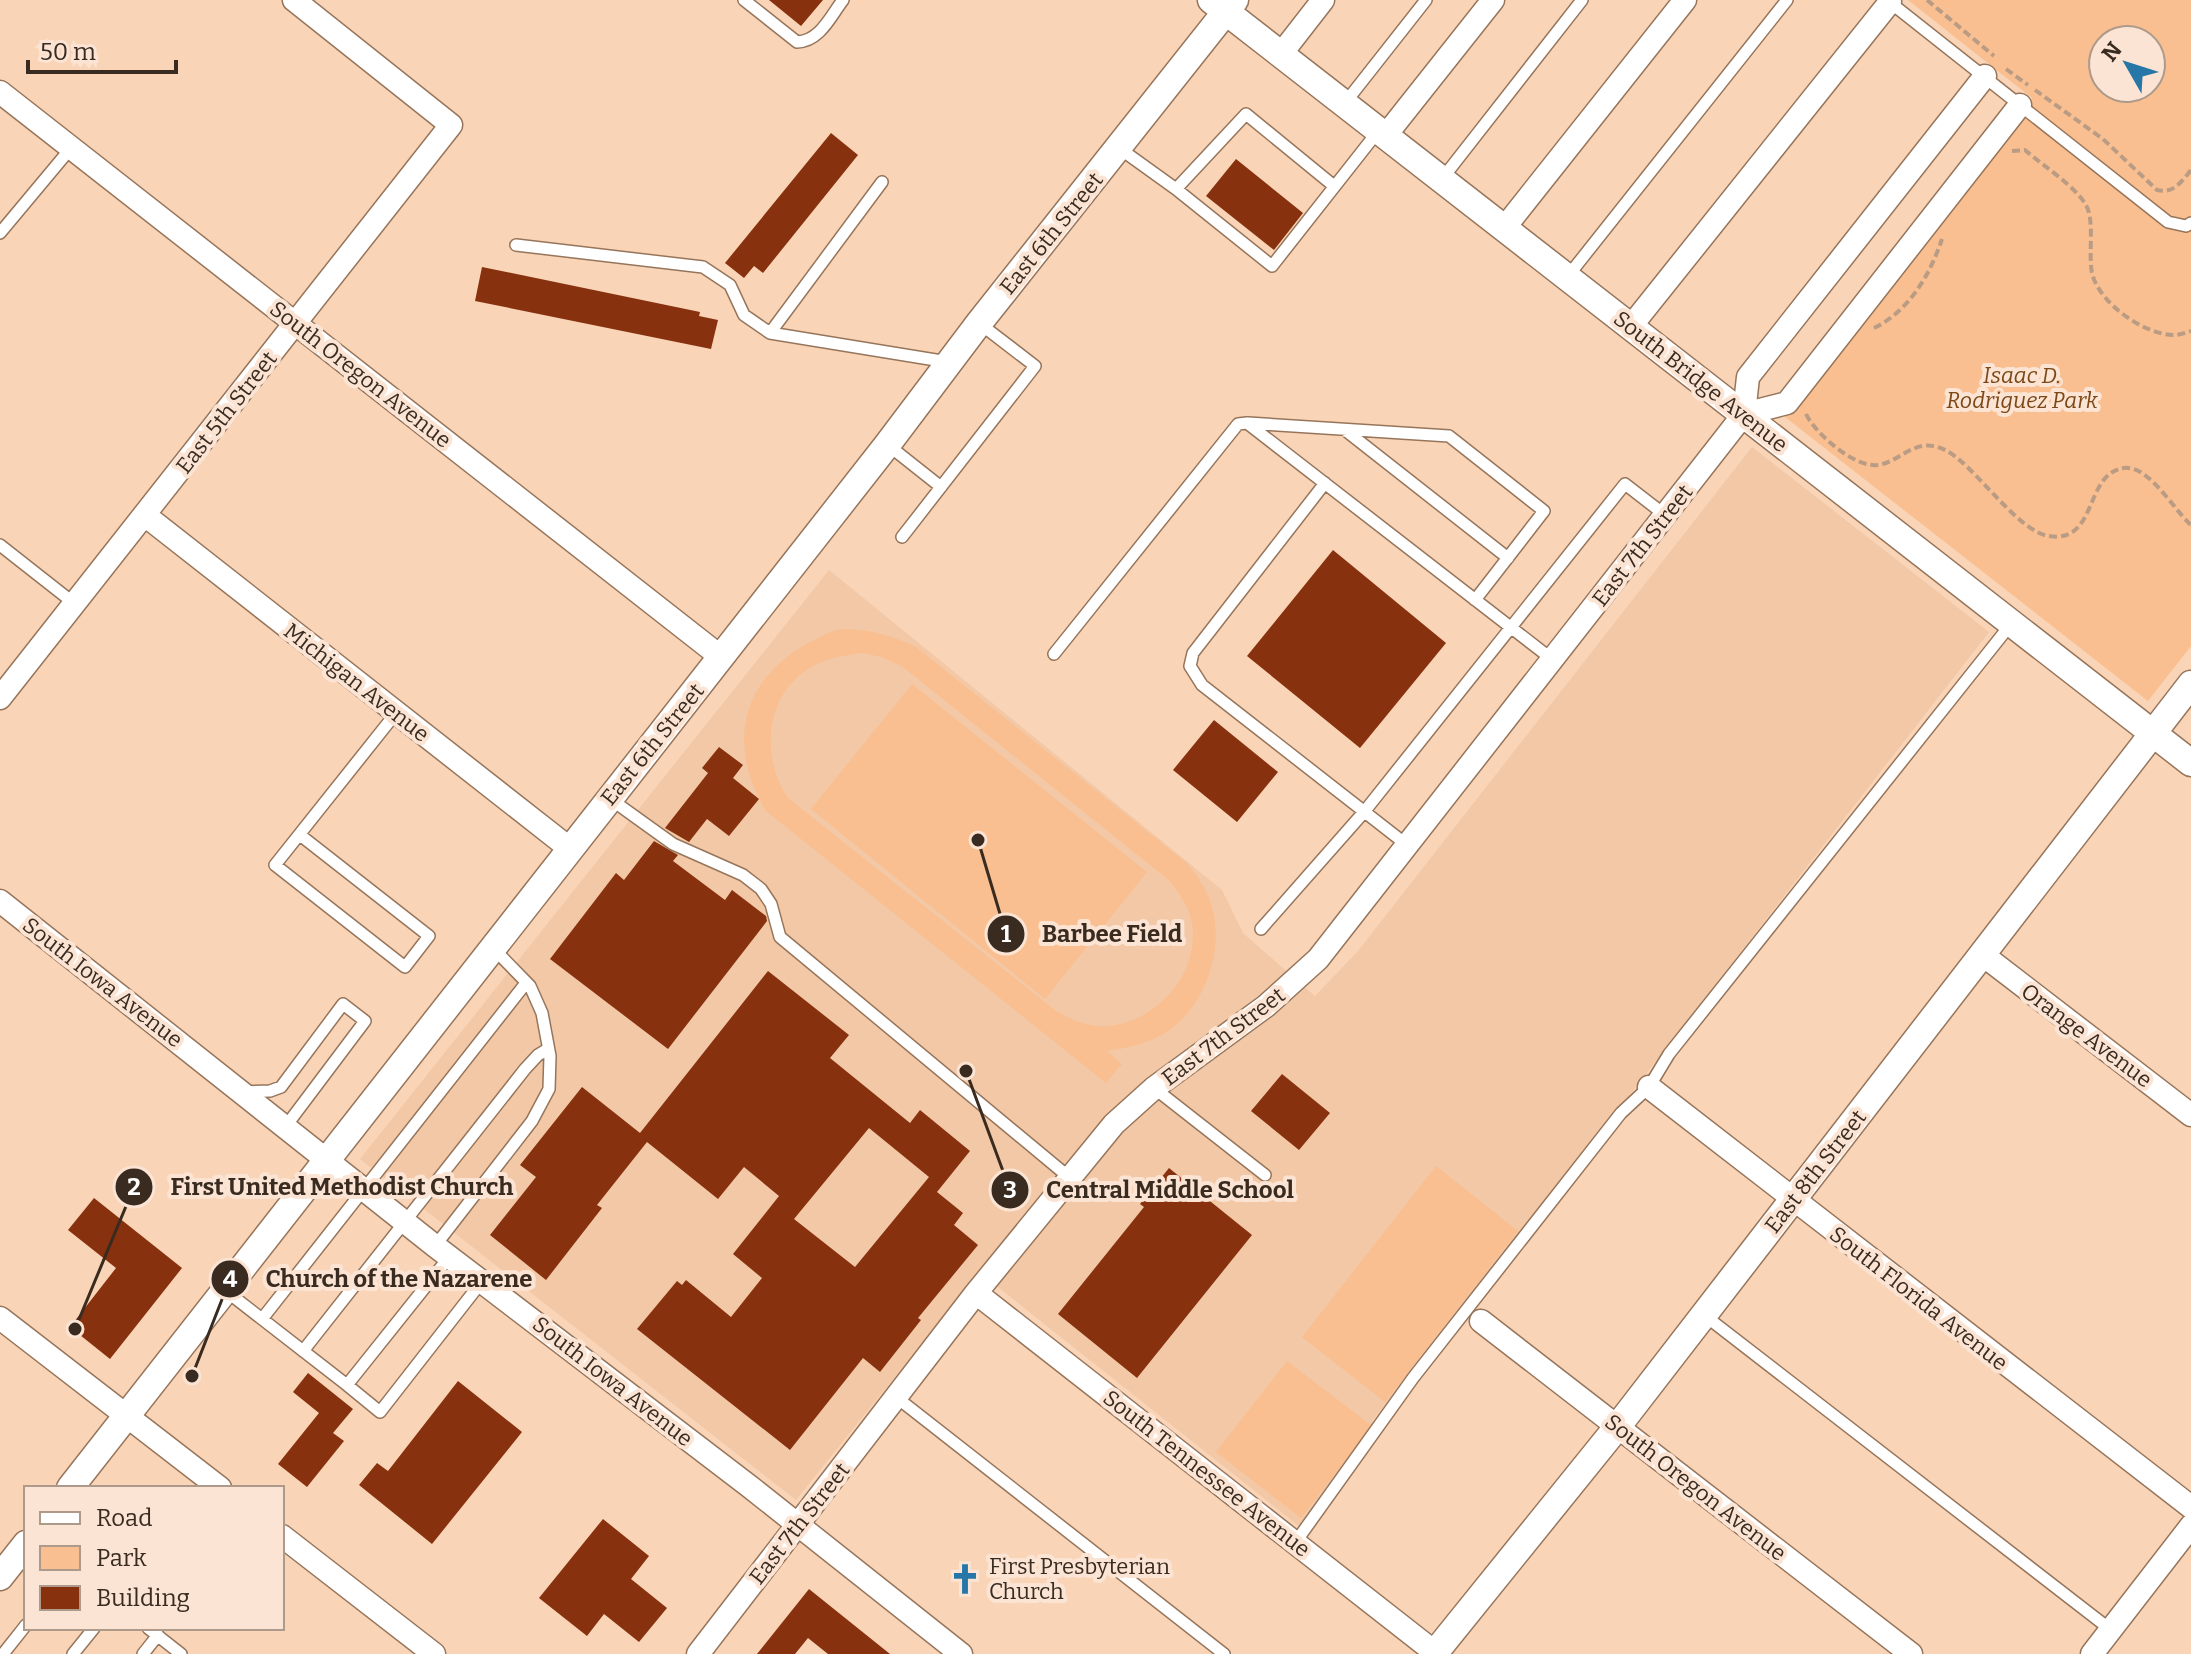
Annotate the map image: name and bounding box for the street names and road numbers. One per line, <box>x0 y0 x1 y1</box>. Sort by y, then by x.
street label: East 6th Street <box>994 167 1109 300</box>
street label: South Oregon Avenue <box>265 295 457 454</box>
street label: South Bridge Avenue <box>1608 305 1793 458</box>
street label: East 5th Street <box>170 346 283 479</box>
street label: East 7th Street <box>1586 479 1698 612</box>
street label: Michigan Avenue <box>279 617 435 748</box>
street label: East 6th Street <box>595 678 710 811</box>
street label: South Iowa Avenue <box>17 912 188 1053</box>
street label: Orange Avenue <box>2016 977 2157 1093</box>
street label: East 7th Street <box>1156 981 1290 1091</box>
street label: East 8th Street <box>1759 1104 1872 1238</box>
street label: South Florida Avenue <box>1824 1220 2013 1376</box>
street label: South Iowa Avenue <box>527 1311 698 1452</box>
street label: South Tennessee Avenue <box>1098 1384 1316 1563</box>
street label: South Oregon Avenue <box>1600 1408 1792 1567</box>
street label: East 7th Street <box>743 1457 855 1590</box>

